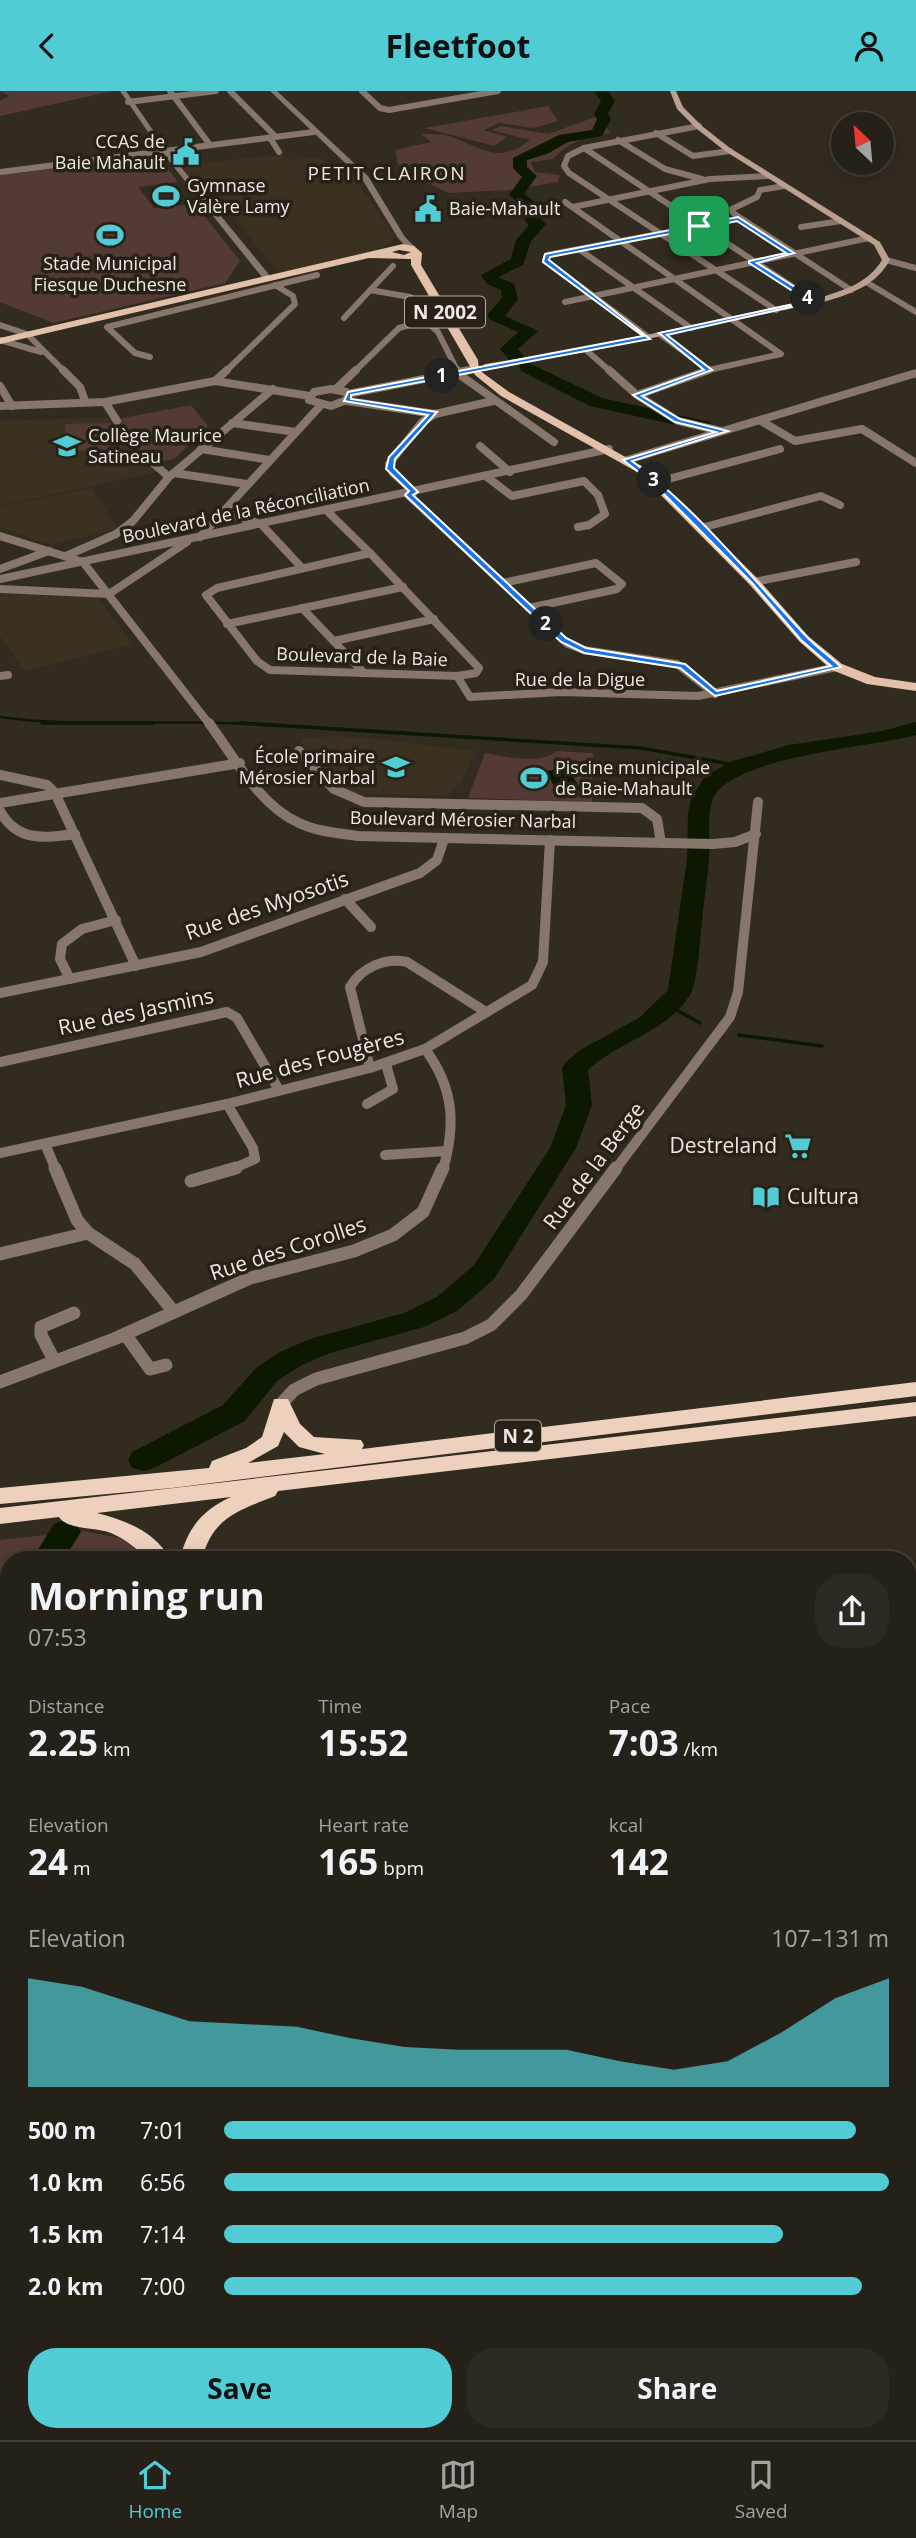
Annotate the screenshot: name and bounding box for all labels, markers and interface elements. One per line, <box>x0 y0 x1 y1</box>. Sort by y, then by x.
text: Fleetfoot <box>386 24 530 67</box>
icon: back <box>28 27 66 65</box>
icon: person <box>850 27 888 65</box>
north arrow <box>831 112 894 175</box>
map controls <box>831 112 894 175</box>
place label: CCAS de Baie Mahault <box>55 129 165 174</box>
public building icon: CCAS de Baie Mahault <box>171 137 201 167</box>
district label: PETIT CLAIRON <box>307 160 467 186</box>
place label: Gymnase Valère Lamy <box>187 173 291 218</box>
sports icon: Gymnase Valère Lamy <box>151 181 181 211</box>
public building icon: Baie-Mahault <box>413 194 443 224</box>
place label: Baie-Mahault <box>449 196 560 220</box>
pin <box>669 196 729 256</box>
icon: arrive <box>680 207 718 245</box>
sports icon: Stade Municipal Fiesque Duchesne <box>95 220 125 250</box>
place label: Stade Municipal Fiesque Duchesne <box>34 251 186 296</box>
pin: 4 <box>790 281 826 315</box>
text: 4 <box>802 284 813 310</box>
road number: N 2002 <box>405 297 485 327</box>
pin: 1 <box>424 359 460 393</box>
text: 1 <box>436 362 447 388</box>
place label: Collège Maurice Satineau <box>88 423 222 468</box>
school or university icon: Collège Maurice Satineau <box>52 431 82 461</box>
pin: 3 <box>636 463 672 497</box>
text: 3 <box>648 466 659 492</box>
street label: Boulevard de la Réconciliation <box>120 472 372 548</box>
pin: 2 <box>528 607 564 641</box>
text: 2 <box>540 610 551 636</box>
street label: Boulevard de la Baie <box>276 641 448 671</box>
street label: Rue de la Digue <box>515 667 645 691</box>
place label: École primaire Mérosier Narbal <box>239 744 375 789</box>
school or university icon: École primaire Mérosier Narbal <box>381 752 411 782</box>
place label: Piscine municipale de Baie-Mahault <box>555 755 710 800</box>
sports icon: Piscine municipale de Baie-Mahault <box>519 763 549 793</box>
street label: Boulevard Mérosier Narbal <box>350 805 576 833</box>
street label: Rue des Myosotis <box>181 864 352 946</box>
street label: Rue des Jasmins <box>56 981 216 1041</box>
street label: Rue des Fougères <box>233 1022 407 1094</box>
street label: Rue de la Berge <box>536 1096 650 1235</box>
place label: Destreland <box>669 1131 777 1159</box>
supermarket icon: Destreland <box>783 1131 813 1161</box>
library icon: Cultura <box>751 1182 781 1212</box>
place label: Cultura <box>787 1182 859 1210</box>
street label: Rue des Corolles <box>206 1210 369 1286</box>
road number: N 2 <box>495 1421 541 1451</box>
text: Morning run <box>28 1569 265 1621</box>
button: share <box>815 1574 889 1648</box>
text: 07:53 <box>28 1621 87 1653</box>
text: Distance <box>28 1693 104 1719</box>
text: Time <box>318 1693 362 1719</box>
text: Pace <box>609 1693 650 1719</box>
text: 2.25 <box>28 1719 98 1766</box>
text: 15:52 <box>318 1719 408 1766</box>
text: 7:03 <box>609 1719 679 1766</box>
text: km <box>98 1736 131 1762</box>
text: /km <box>679 1736 718 1762</box>
text: Elevation <box>28 1812 109 1838</box>
text: Heart rate <box>318 1812 409 1838</box>
text: kcal <box>609 1812 643 1838</box>
text: 24 <box>28 1838 68 1885</box>
text: 165 <box>318 1838 378 1885</box>
text: 142 <box>609 1838 669 1885</box>
text: m <box>68 1855 91 1881</box>
text: bpm <box>378 1855 424 1881</box>
text: Elevation <box>28 1922 126 1954</box>
text: 107–131 m <box>771 1922 889 1954</box>
text: 500 m <box>28 2114 96 2146</box>
text: 7:01 <box>140 2114 186 2146</box>
text: 1.0 km <box>28 2166 104 2198</box>
text: 6:56 <box>140 2166 186 2198</box>
text: 1.5 km <box>28 2218 104 2250</box>
text: 7:14 <box>140 2218 186 2250</box>
text: 2.0 km <box>28 2270 104 2302</box>
text: 7:00 <box>140 2270 186 2302</box>
button: Save <box>28 2348 452 2428</box>
button: Share <box>466 2348 889 2428</box>
tab: Home <box>128 2456 182 2524</box>
tab: Map <box>439 2456 478 2524</box>
tab: Saved <box>735 2456 788 2524</box>

